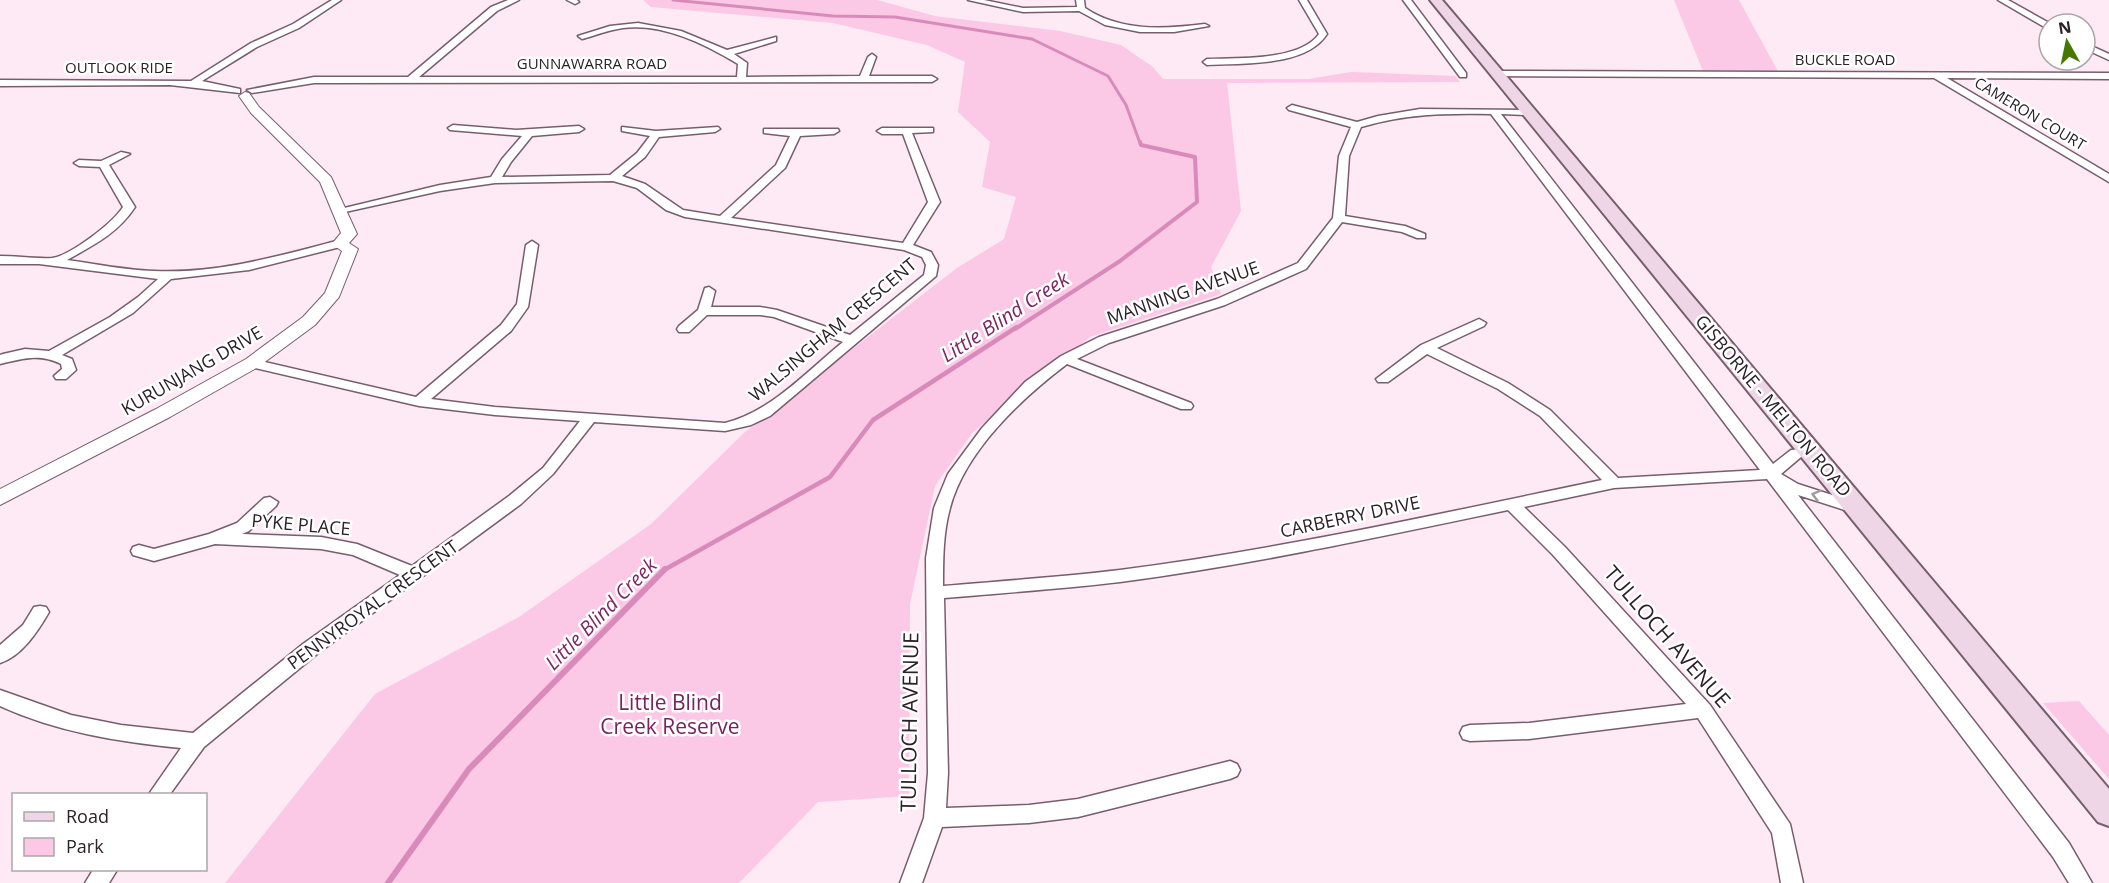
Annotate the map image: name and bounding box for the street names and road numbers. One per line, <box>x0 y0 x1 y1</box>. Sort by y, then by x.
street label: BUCKLE ROAD <box>1795 49 1895 69</box>
street label: GUNNAWARRA ROAD <box>517 53 667 73</box>
street label: OUTLOOK RIDE <box>65 57 173 77</box>
street label: CAMERON COURT <box>1971 72 2090 155</box>
street label: WALSINGHAM CRESCENT <box>744 252 921 406</box>
street label: MANNING AVENUE <box>1103 255 1262 329</box>
street label: GISBORNE - MELTON ROAD <box>1690 309 1857 501</box>
street label: KURUNJANG DRIVE <box>116 320 267 420</box>
street label: CARBERRY DRIVE <box>1278 489 1422 543</box>
street label: PYKE PLACE <box>250 508 352 540</box>
street label: PENNYROYAL CRESCENT <box>282 534 463 674</box>
street label: TULLOCH AVENUE <box>1598 559 1737 713</box>
street label: TULLOCH AVENUE <box>893 632 925 812</box>

